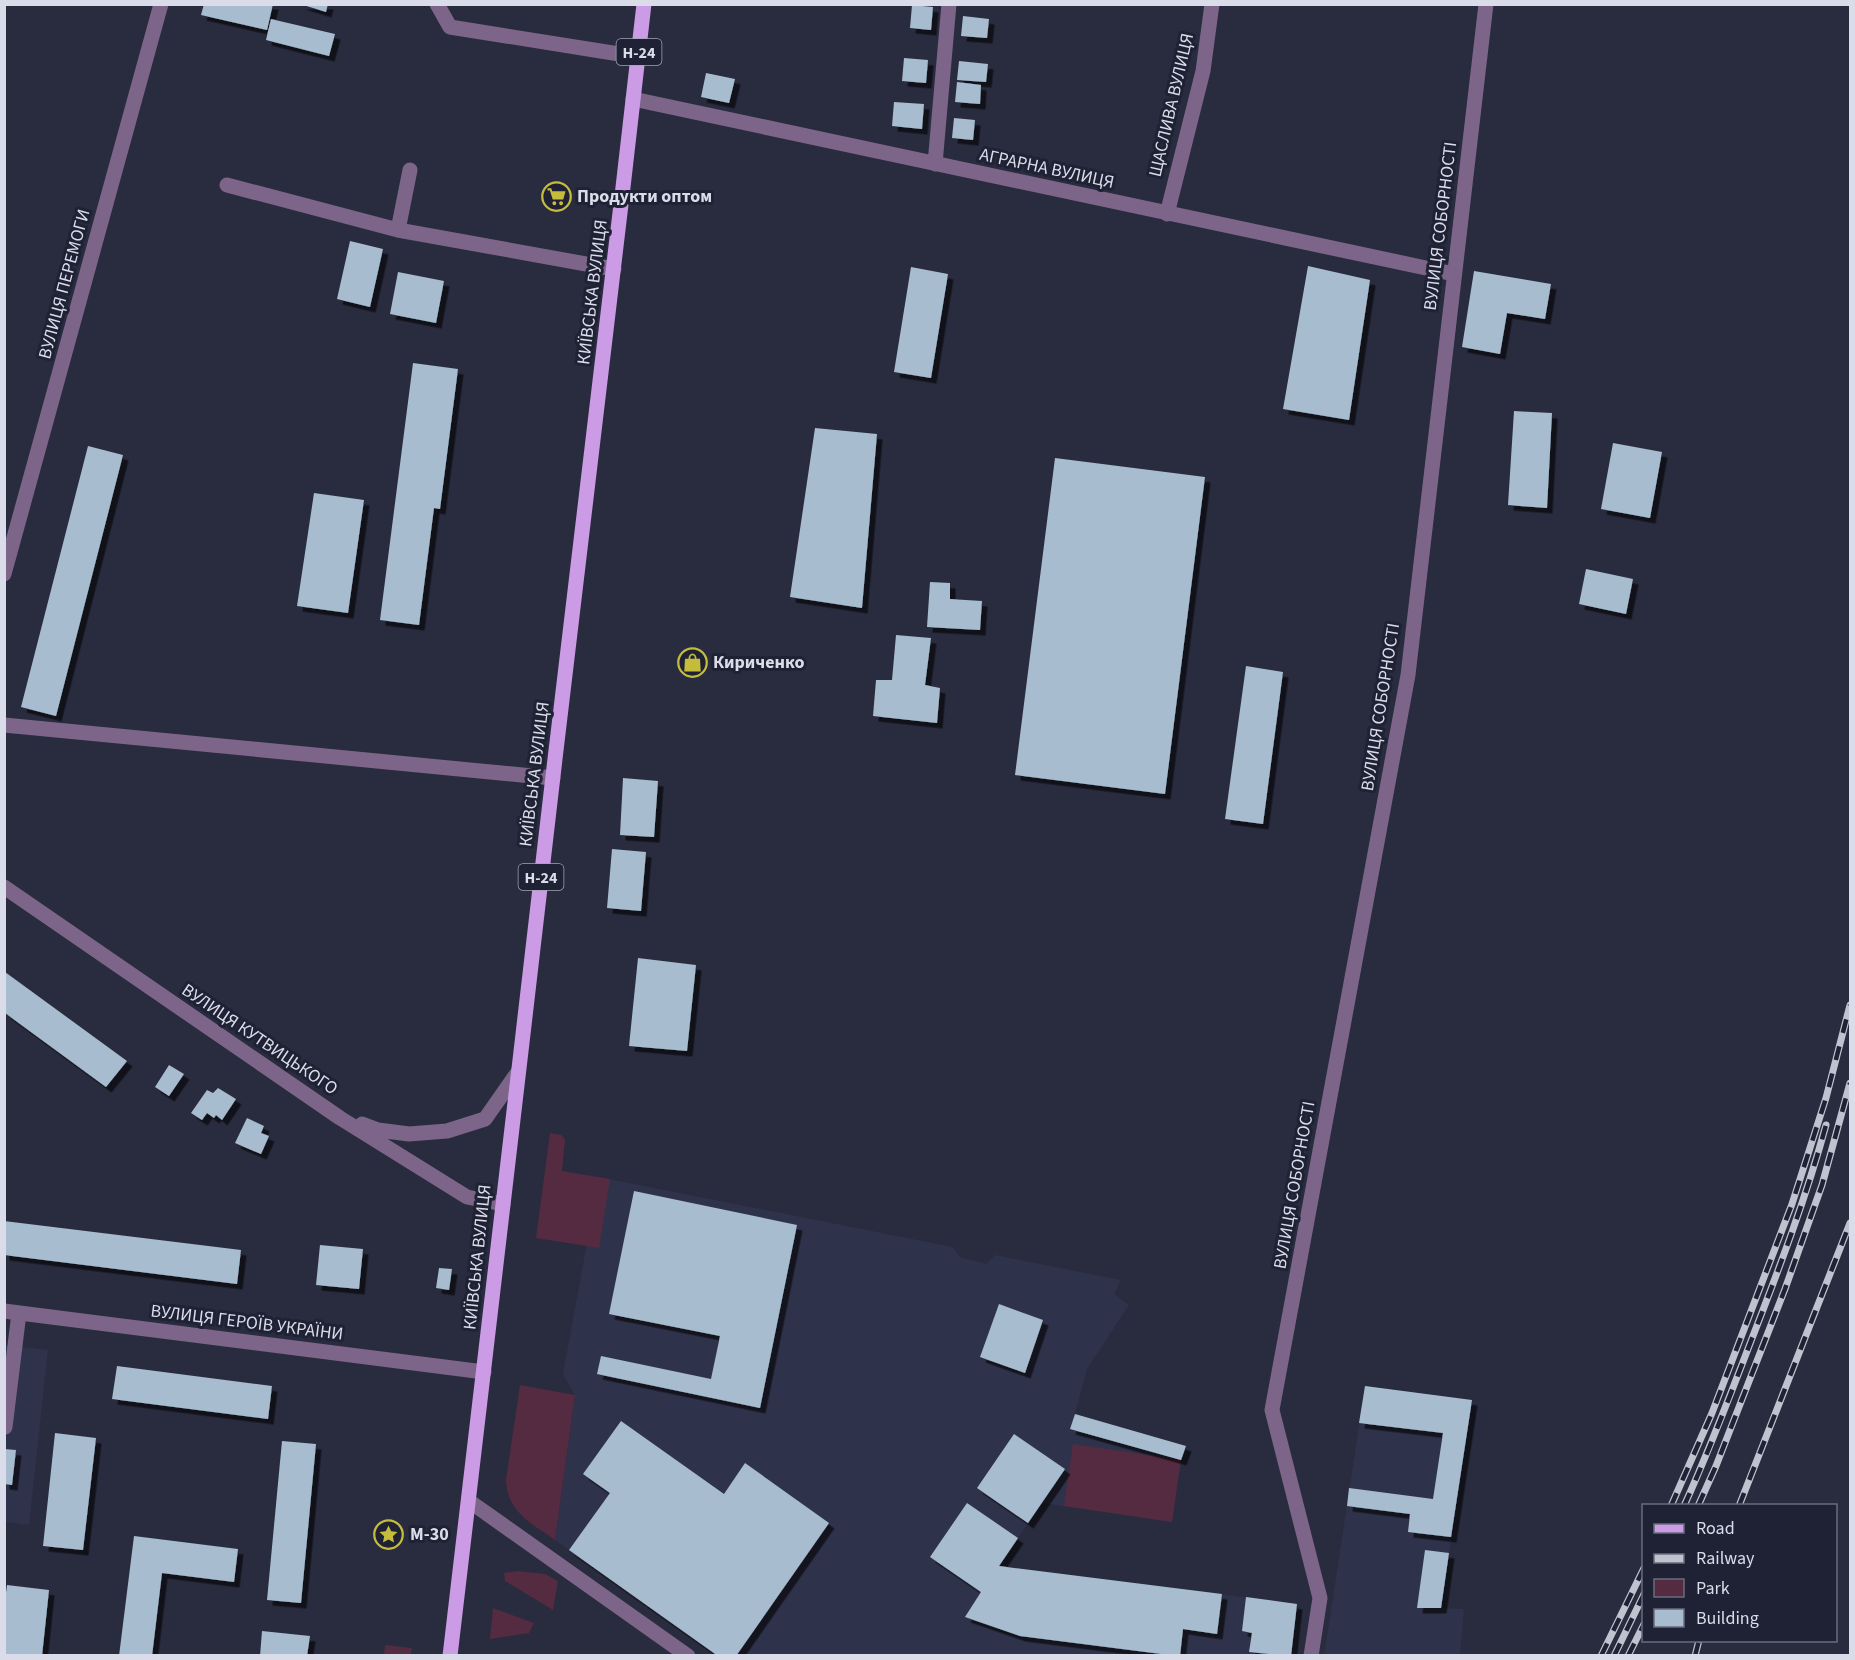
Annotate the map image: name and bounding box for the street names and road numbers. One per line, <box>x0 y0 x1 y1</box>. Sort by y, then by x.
street label: ЩАСЛИВА ВУЛИЦЯ <box>1143 31 1200 179</box>
road number: Н-24 <box>616 39 662 65</box>
street label: ВУЛИЦЯ СОБОРНОСТІ <box>1418 140 1463 312</box>
street label: АГРАРНА ВУЛИЦЯ <box>977 142 1117 195</box>
street label: ВУЛИЦЯ ПЕРЕМОГИ <box>32 206 97 362</box>
street label: КИЇВСЬКА ВУЛИЦЯ <box>571 218 614 366</box>
street label: ВУЛИЦЯ СОБОРНОСТІ <box>1355 621 1406 793</box>
street label: КИЇВСЬКА ВУЛИЦЯ <box>513 700 556 848</box>
road number: Н-24 <box>518 864 564 890</box>
street label: ВУЛИЦЯ КУТВИЦЬКОГО <box>177 978 343 1101</box>
street label: ВУЛИЦЯ СОБОРНОСТІ <box>1267 1099 1322 1271</box>
street label: КИЇВСЬКА ВУЛИЦЯ <box>457 1183 498 1331</box>
street label: ВУЛИЦЯ ГЕРОЇВ УКРАЇНИ <box>149 1298 345 1347</box>

